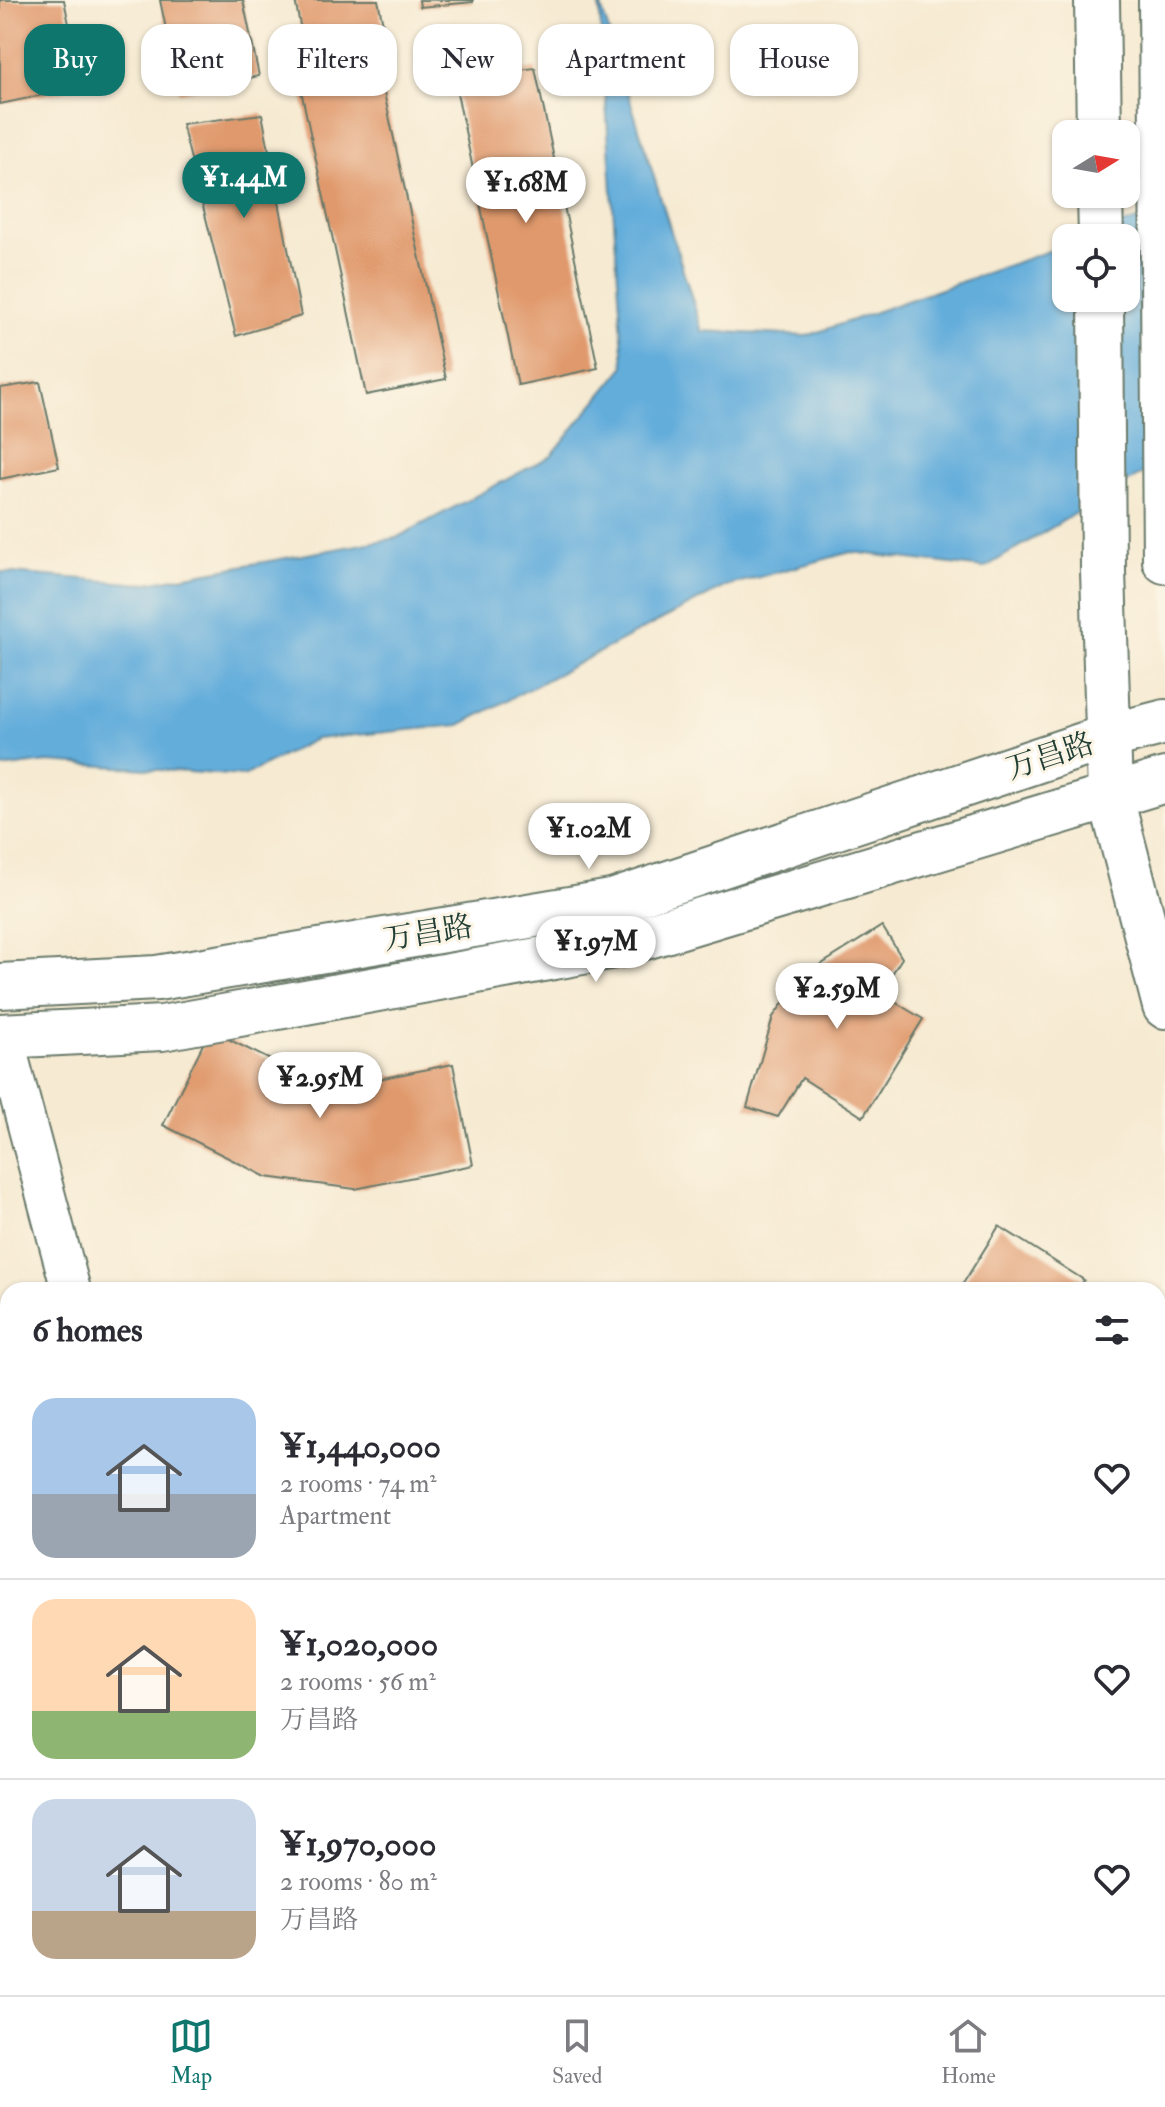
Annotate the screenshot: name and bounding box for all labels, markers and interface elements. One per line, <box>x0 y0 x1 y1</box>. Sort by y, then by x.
chip: Buy <box>24 24 125 96</box>
chip: Rent <box>141 24 252 96</box>
chip: Filters <box>268 24 397 96</box>
chip: New <box>413 24 522 96</box>
chip: Apartment <box>538 24 714 96</box>
chip: House <box>730 24 858 96</box>
north arrow <box>1052 120 1140 208</box>
map controls <box>1052 120 1140 312</box>
pin: ¥1.44M <box>179 152 309 220</box>
pin: ¥1.68M <box>461 157 591 225</box>
text: ¥1.44M <box>200 162 288 194</box>
text: ¥1.68M <box>484 167 568 199</box>
button: locate <box>1052 224 1140 312</box>
street label: 万昌路 <box>1001 724 1099 788</box>
pin: ¥1.02M <box>524 803 654 871</box>
text: ¥1.02M <box>546 813 632 845</box>
street label: 万昌路 <box>381 908 475 958</box>
pin: ¥1.97M <box>531 916 661 984</box>
text: ¥1.97M <box>554 926 638 958</box>
pin: ¥2.59M <box>772 963 902 1031</box>
text: ¥2.59M <box>793 973 881 1005</box>
pin: ¥2.95M <box>255 1052 385 1120</box>
text: ¥2.95M <box>276 1062 364 1094</box>
icon: filters <box>1090 1308 1134 1352</box>
text: 6 homes <box>32 1309 143 1352</box>
text: ¥1,440,000 <box>280 1425 441 1468</box>
icon: home <box>96 1430 192 1526</box>
icon: heart <box>1090 1456 1134 1500</box>
text: 2 rooms · 74 m² <box>280 1468 437 1500</box>
text: Apartment <box>280 1500 391 1532</box>
text: ¥1,020,000 <box>280 1623 438 1666</box>
icon: home <box>96 1631 192 1727</box>
icon: heart <box>1090 1657 1134 1701</box>
text: 2 rooms · 56 m² <box>280 1666 436 1698</box>
text: 万昌路 <box>280 1704 358 1736</box>
text: ¥1,970,000 <box>280 1823 437 1866</box>
icon: home <box>96 1831 192 1927</box>
icon: heart <box>1090 1857 1134 1901</box>
text: 2 rooms · 80 m² <box>280 1866 437 1898</box>
text: 万昌路 <box>280 1904 358 1936</box>
tab: Map <box>169 2014 213 2090</box>
tab: Saved <box>552 2014 602 2090</box>
tab: Home <box>941 2014 996 2090</box>

